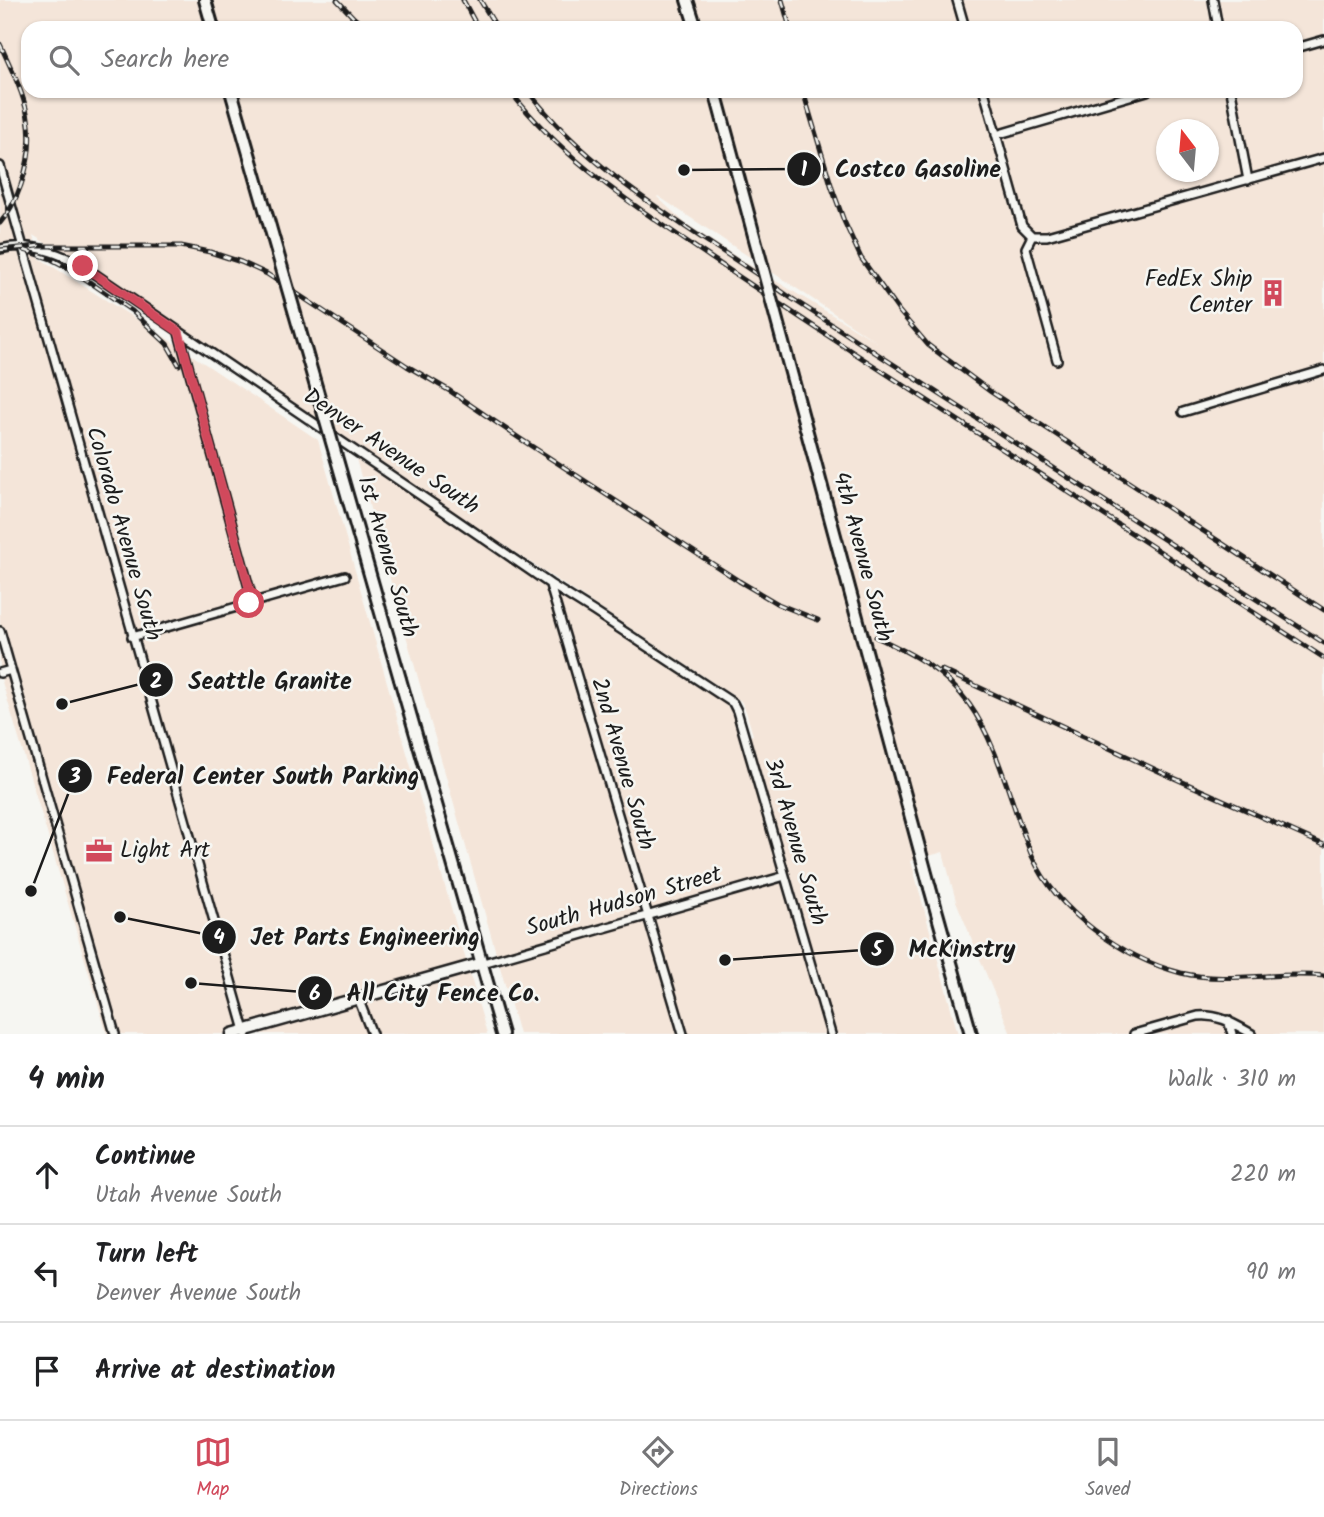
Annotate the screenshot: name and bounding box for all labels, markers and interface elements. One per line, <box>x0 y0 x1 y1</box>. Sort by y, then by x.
search box <box>21 21 1303 98</box>
text: Search here <box>101 39 229 81</box>
icon: search <box>45 41 83 79</box>
north arrow <box>1156 119 1219 182</box>
callout: Costco Gasoline <box>786 146 1015 191</box>
text: Costco Gasoline <box>835 151 1001 190</box>
text: 1 <box>801 154 808 187</box>
route end <box>67 250 98 281</box>
place label: FedEx Ship Center <box>1145 262 1253 324</box>
building icon: FedEx Ship Center <box>1258 278 1288 308</box>
street label: Denver Avenue South <box>295 379 487 525</box>
street label: Colorado Avenue South <box>75 423 171 645</box>
street label: 4th Avenue South <box>822 468 902 646</box>
street label: 1st Avenue South <box>347 472 427 642</box>
route start <box>233 587 264 618</box>
callout: Seattle Granite <box>139 658 365 703</box>
text: Seattle Granite <box>188 663 352 702</box>
text: 2 <box>150 666 162 699</box>
street label: 2nd Avenue South <box>580 673 664 855</box>
callout: Federal Center South Parking <box>58 754 433 799</box>
street label: 3rd Avenue South <box>754 754 836 930</box>
text: Federal Center South Parking <box>107 758 419 797</box>
text: 3 <box>68 761 81 794</box>
place label: Light Art <box>120 833 211 869</box>
office icon: Light Art <box>84 836 114 866</box>
street label: South Hudson Street <box>522 857 727 947</box>
callout: Jet Parts Engineering <box>201 914 494 959</box>
text: Jet Parts Engineering <box>250 919 480 958</box>
text: 4 <box>213 922 225 955</box>
callout: McKinstry <box>859 926 1029 971</box>
text: McKinstry <box>908 931 1016 970</box>
text: 5 <box>871 934 885 967</box>
callout: All City Fence Co. <box>298 970 554 1015</box>
text: All City Fence Co. <box>347 975 539 1014</box>
text: 6 <box>309 978 321 1011</box>
text: 4 min <box>28 1056 105 1104</box>
text: Walk · 310 m <box>1168 1062 1296 1098</box>
text: Continue <box>95 1136 196 1178</box>
icon: ahead <box>28 1156 66 1194</box>
text: 220 m <box>1230 1157 1296 1193</box>
text: Utah Avenue South <box>95 1178 282 1214</box>
text: Turn left <box>95 1234 198 1276</box>
icon: left <box>28 1254 66 1292</box>
text: 90 m <box>1246 1255 1296 1291</box>
text: Denver Avenue South <box>95 1276 301 1312</box>
text: Arrive at destination <box>95 1350 335 1392</box>
icon: arrive <box>28 1352 66 1390</box>
tab: Map <box>194 1433 232 1505</box>
tab: Directions <box>619 1433 698 1505</box>
tab: Saved <box>1085 1433 1130 1505</box>

